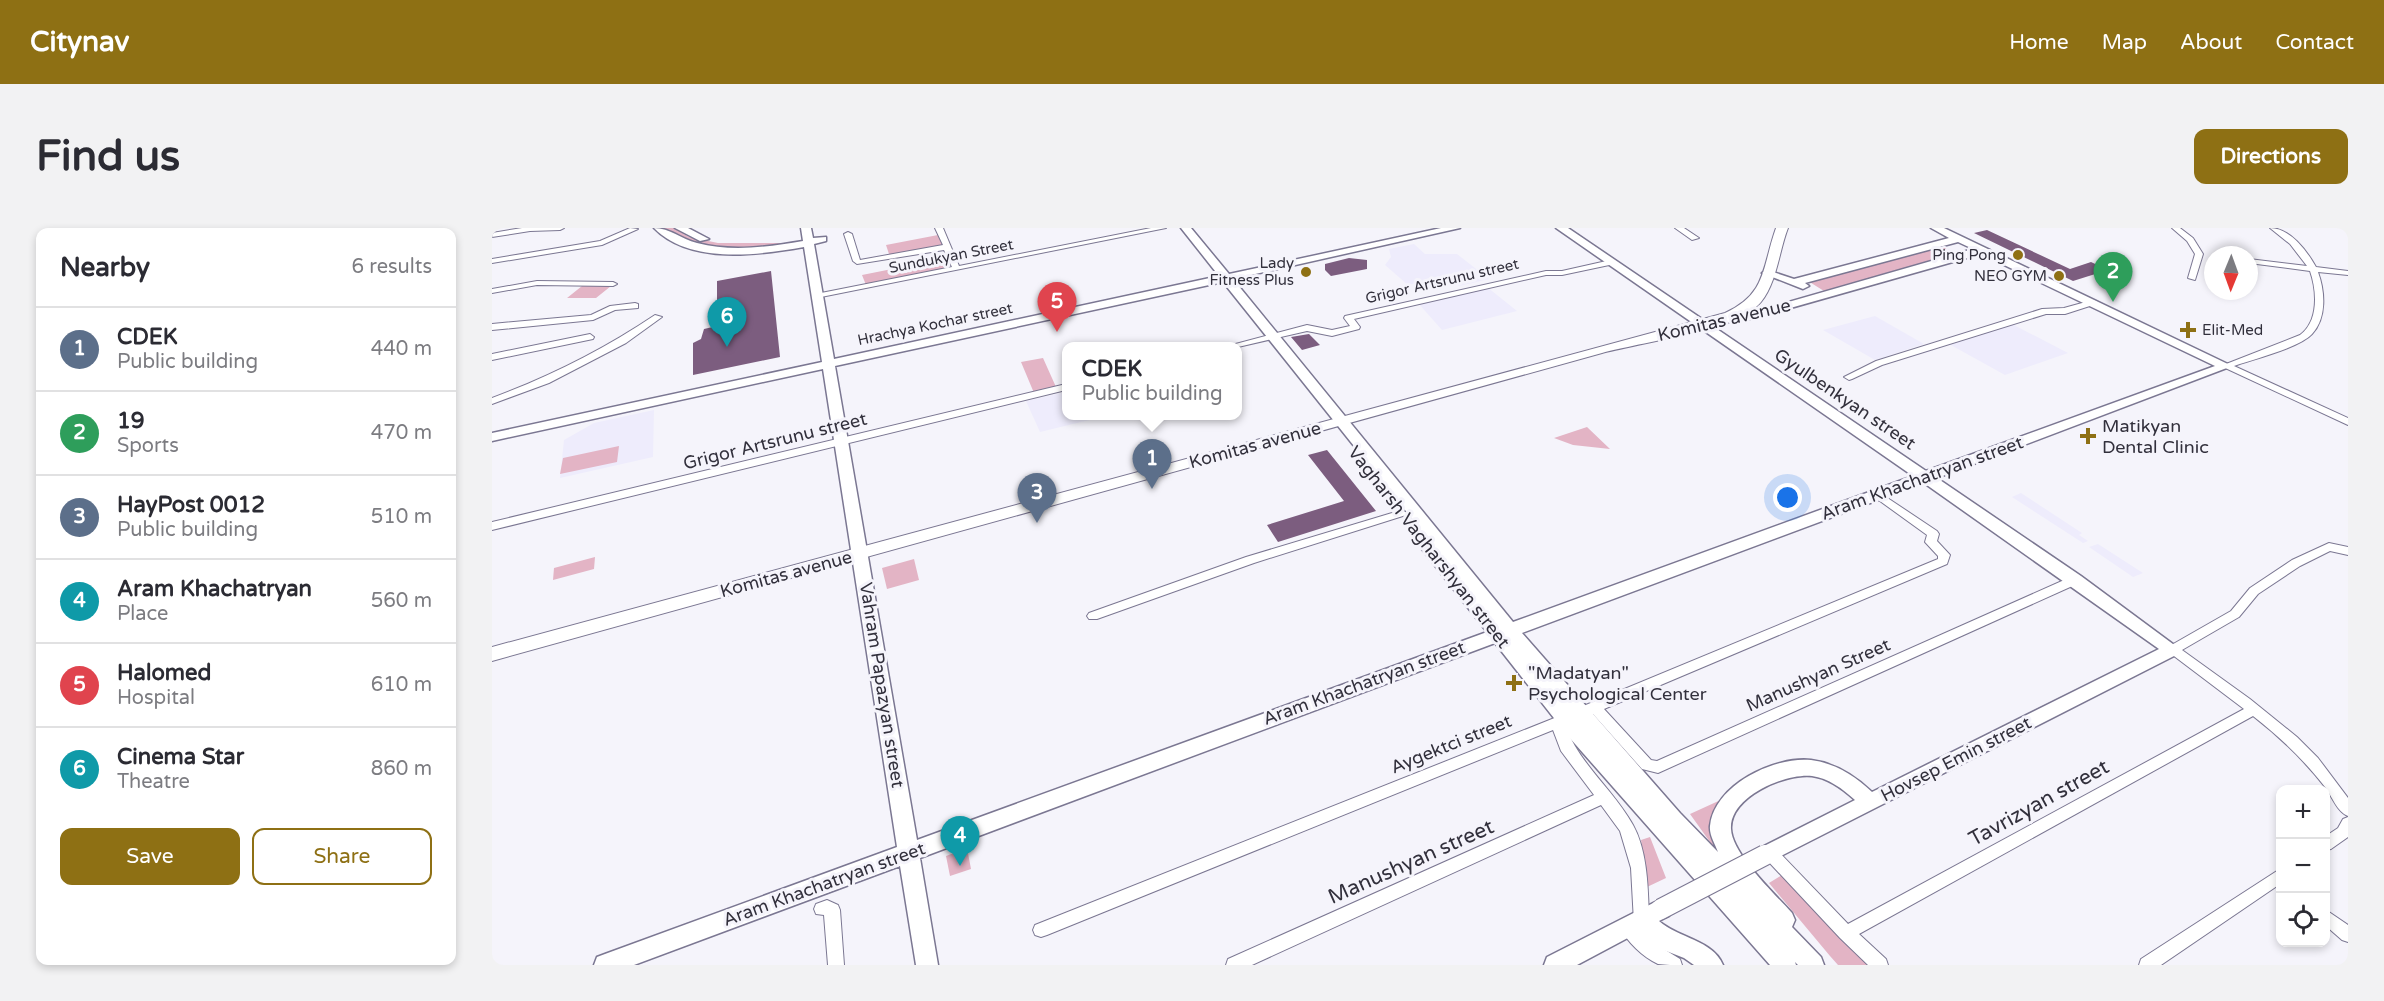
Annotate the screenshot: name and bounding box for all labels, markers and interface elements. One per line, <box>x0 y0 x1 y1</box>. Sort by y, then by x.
text: Citynav <box>30 25 129 59</box>
text: Home <box>2009 30 2069 55</box>
text: Map <box>2102 30 2147 55</box>
text: About <box>2180 30 2242 55</box>
text: Contact <box>2275 30 2354 55</box>
button: Directions <box>2194 129 2348 184</box>
text: Find us <box>36 131 180 182</box>
street label: Sundukyan Street <box>887 235 1015 277</box>
place label: Ping Pong <box>1932 246 2006 264</box>
north arrow <box>2204 246 2258 300</box>
marker: Ping Pong <box>2011 248 2025 262</box>
text: Nearby <box>60 252 150 283</box>
pin: 2 <box>2094 253 2132 302</box>
place label: Lady Fitness Plus <box>1210 254 1294 289</box>
text: 6 results <box>352 255 432 279</box>
street label: Grigor Artsrunu street <box>1364 255 1521 307</box>
marker: Lady Fitness Plus <box>1299 265 1313 279</box>
place label: NEO GYM <box>1974 267 2047 285</box>
marker: NEO GYM <box>2052 269 2066 283</box>
pin: 5 <box>1038 282 1076 332</box>
street label: Komitas avenue <box>1655 294 1793 346</box>
pin: 6 <box>708 298 746 347</box>
street label: Hrachya Kochar street <box>856 299 1014 349</box>
marker: Elit-Med <box>2179 321 2197 339</box>
place label: Elit-Med <box>2202 321 2263 339</box>
text: CDEK <box>117 324 178 350</box>
text: 1 <box>73 337 86 361</box>
text: 440 m <box>371 337 432 361</box>
popup <box>1062 342 1242 420</box>
street label: Gyulbenkyan street <box>1770 344 1920 455</box>
text: Public building <box>117 350 258 374</box>
text: CDEK <box>1081 356 1142 382</box>
text: Public building <box>1081 382 1223 406</box>
text: 19 <box>117 408 145 434</box>
street label: Grigor Artsrunu street <box>681 408 869 474</box>
place label: Matikyan Dental Clinic <box>2102 415 2209 458</box>
street label: Komitas avenue <box>1187 417 1323 473</box>
text: 2 <box>73 421 86 445</box>
text: 470 m <box>371 421 432 445</box>
marker: Matikyan Dental Clinic <box>2079 427 2097 445</box>
street label: Aram Khachatryan street <box>1818 431 2026 525</box>
text: Sports <box>117 434 179 458</box>
pin: 1 <box>1132 440 1172 489</box>
street label: Vagharsh Vagharshyan street <box>1343 442 1515 652</box>
pin: 3 <box>1018 474 1056 523</box>
your location <box>1773 483 1802 512</box>
text: HayPost 0012 <box>117 492 265 518</box>
text: 3 <box>73 505 86 529</box>
text: 510 m <box>371 505 432 529</box>
text: Public building <box>117 518 258 542</box>
street label: Komitas avenue <box>718 546 854 602</box>
text: Aram Khachatryan <box>117 576 312 602</box>
street label: Vahram Papazyan street <box>855 581 909 789</box>
text: 4 <box>73 589 86 613</box>
text: 560 m <box>371 589 432 613</box>
text: Place <box>117 602 168 626</box>
street label: Manushyan Street <box>1742 633 1894 717</box>
street label: Aram Khachatryan street <box>1260 636 1468 730</box>
text: Halomed <box>117 660 211 686</box>
place label: "Madatyan" Psychological Center <box>1528 662 1707 705</box>
text: 5 <box>73 673 86 697</box>
text: 610 m <box>371 673 432 697</box>
marker: "Madatyan" Psychological Center <box>1505 674 1523 692</box>
text: Hospital <box>117 686 195 710</box>
street label: Aygektci street <box>1387 710 1515 778</box>
street label: Hovsep Emin street <box>1877 711 2035 806</box>
text: Cinema Star <box>117 744 244 770</box>
street label: Tavrizyan street <box>1965 754 2113 852</box>
text: 6 <box>73 757 86 781</box>
text: 860 m <box>371 757 432 781</box>
text: Theatre <box>117 770 190 794</box>
map controls <box>2276 785 2330 947</box>
button: + <box>2276 785 2330 839</box>
street label: Manushyan street <box>1324 814 1498 910</box>
pin: 4 <box>940 816 980 866</box>
button: Save <box>60 828 240 885</box>
button: Share <box>252 828 432 885</box>
street label: Aram Khachatryan street <box>720 837 928 931</box>
button: − <box>2276 839 2330 893</box>
button: locate <box>2276 893 2330 947</box>

